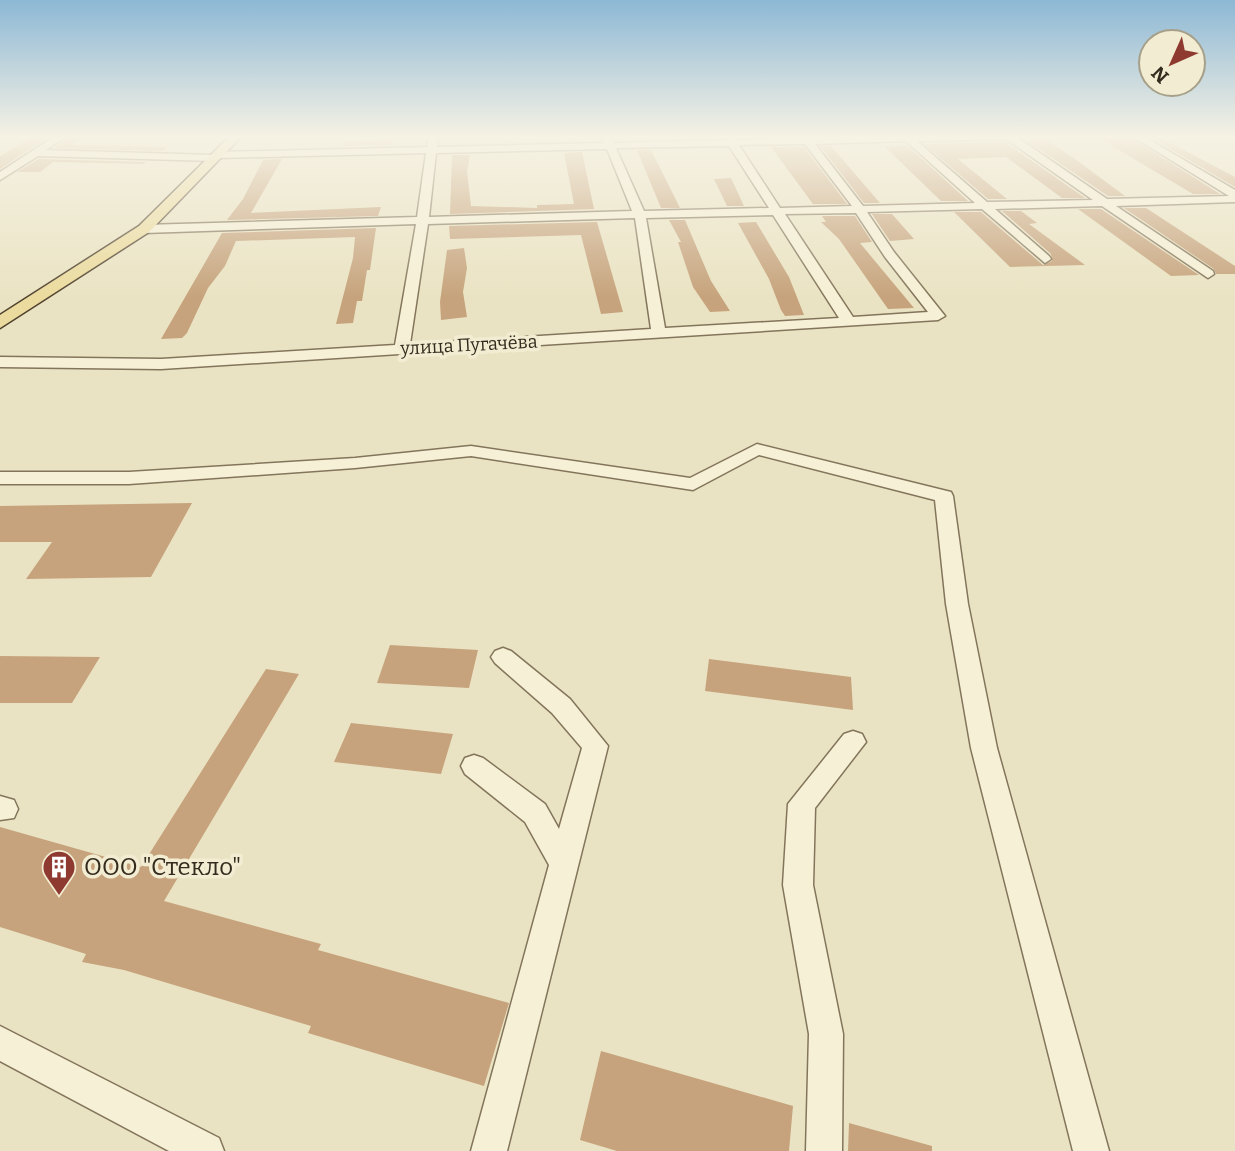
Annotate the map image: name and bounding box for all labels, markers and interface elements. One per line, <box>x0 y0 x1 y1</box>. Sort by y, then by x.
north arrow <box>1137 28 1207 98</box>
text: N <box>1147 61 1174 88</box>
street label: улица Пугачёва <box>399 330 538 360</box>
building icon: ООО "Стекло" <box>40 848 78 897</box>
place label: ООО "Стекло" <box>84 853 241 881</box>

